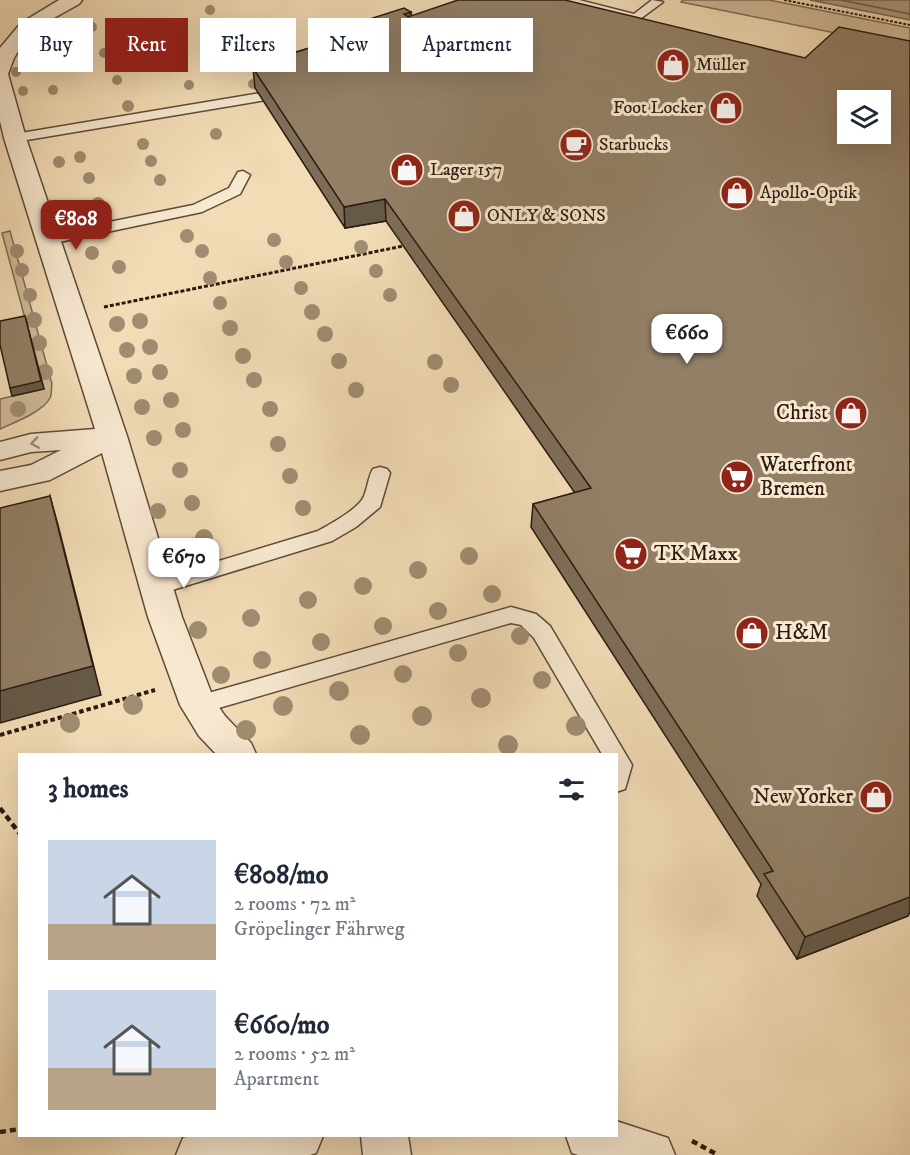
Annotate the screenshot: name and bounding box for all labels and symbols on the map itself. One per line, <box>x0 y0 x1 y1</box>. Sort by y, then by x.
shop icon: Müller <box>655 47 691 83</box>
place label: Müller <box>696 54 746 76</box>
shop icon: Foot Locker <box>708 90 744 126</box>
place label: Foot Locker <box>613 97 703 119</box>
cafe icon: Starbucks <box>558 127 594 163</box>
place label: Starbucks <box>599 134 668 156</box>
shop icon: Lager 157 <box>389 152 425 188</box>
place label: Lager 157 <box>430 159 502 181</box>
shop icon: Apollo-Optik <box>719 175 755 211</box>
place label: Apollo-Optik <box>760 182 857 204</box>
shop icon: ONLY & SONS <box>446 198 482 234</box>
pin: €808 <box>40 200 112 251</box>
place label: ONLY & SONS <box>487 205 606 227</box>
pin: €660 <box>651 314 723 365</box>
shop icon: Christ <box>833 395 869 431</box>
place label: Christ <box>776 400 828 426</box>
one-way arrow <box>30 437 40 449</box>
place label: Waterfront Bremen <box>759 452 853 502</box>
supermarket icon: Waterfront Bremen <box>719 459 755 495</box>
supermarket icon: TK Maxx <box>613 536 649 572</box>
pin: €670 <box>148 538 220 589</box>
place label: TK Maxx <box>654 541 738 567</box>
shop icon: H&M <box>734 615 770 651</box>
place label: H&M <box>775 620 828 646</box>
shop icon: New Yorker <box>858 779 894 815</box>
place label: New Yorker <box>753 784 853 810</box>

